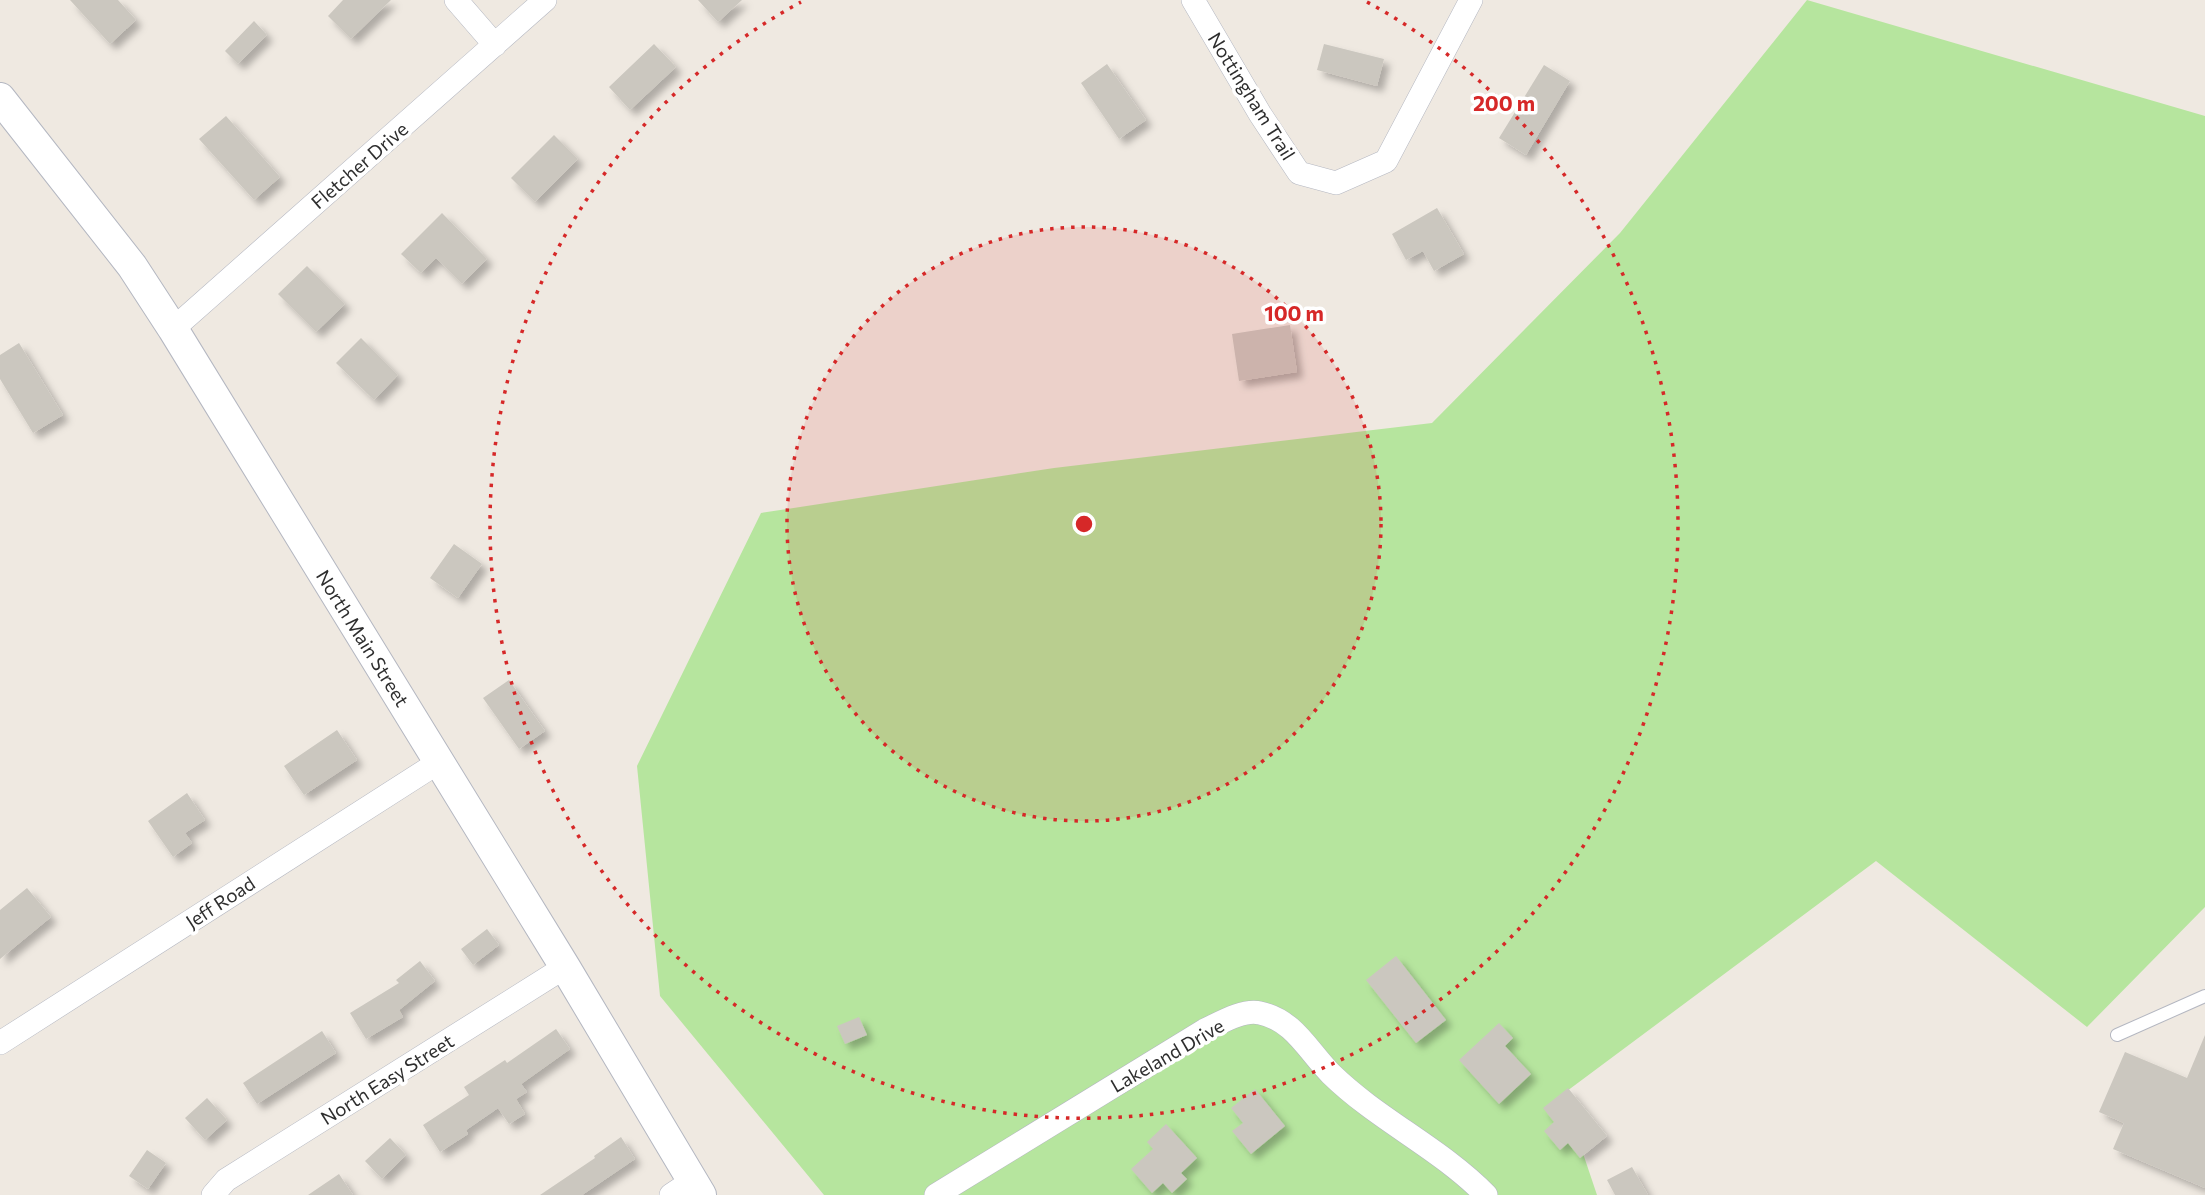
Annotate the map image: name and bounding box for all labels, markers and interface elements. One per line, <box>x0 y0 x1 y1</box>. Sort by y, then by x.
street label: Nottingham Trail <box>1204 28 1300 164</box>
text: 200 m <box>1473 90 1535 115</box>
street label: Fletcher Drive <box>306 117 412 213</box>
text: 100 m <box>1264 300 1324 325</box>
centre of rings <box>1072 512 1096 536</box>
street label: North Main Street <box>312 565 414 711</box>
street label: Jeff Road <box>181 871 259 933</box>
street label: Lakeland Drive <box>1106 1013 1228 1097</box>
street label: North Easy Street <box>316 1029 458 1129</box>

